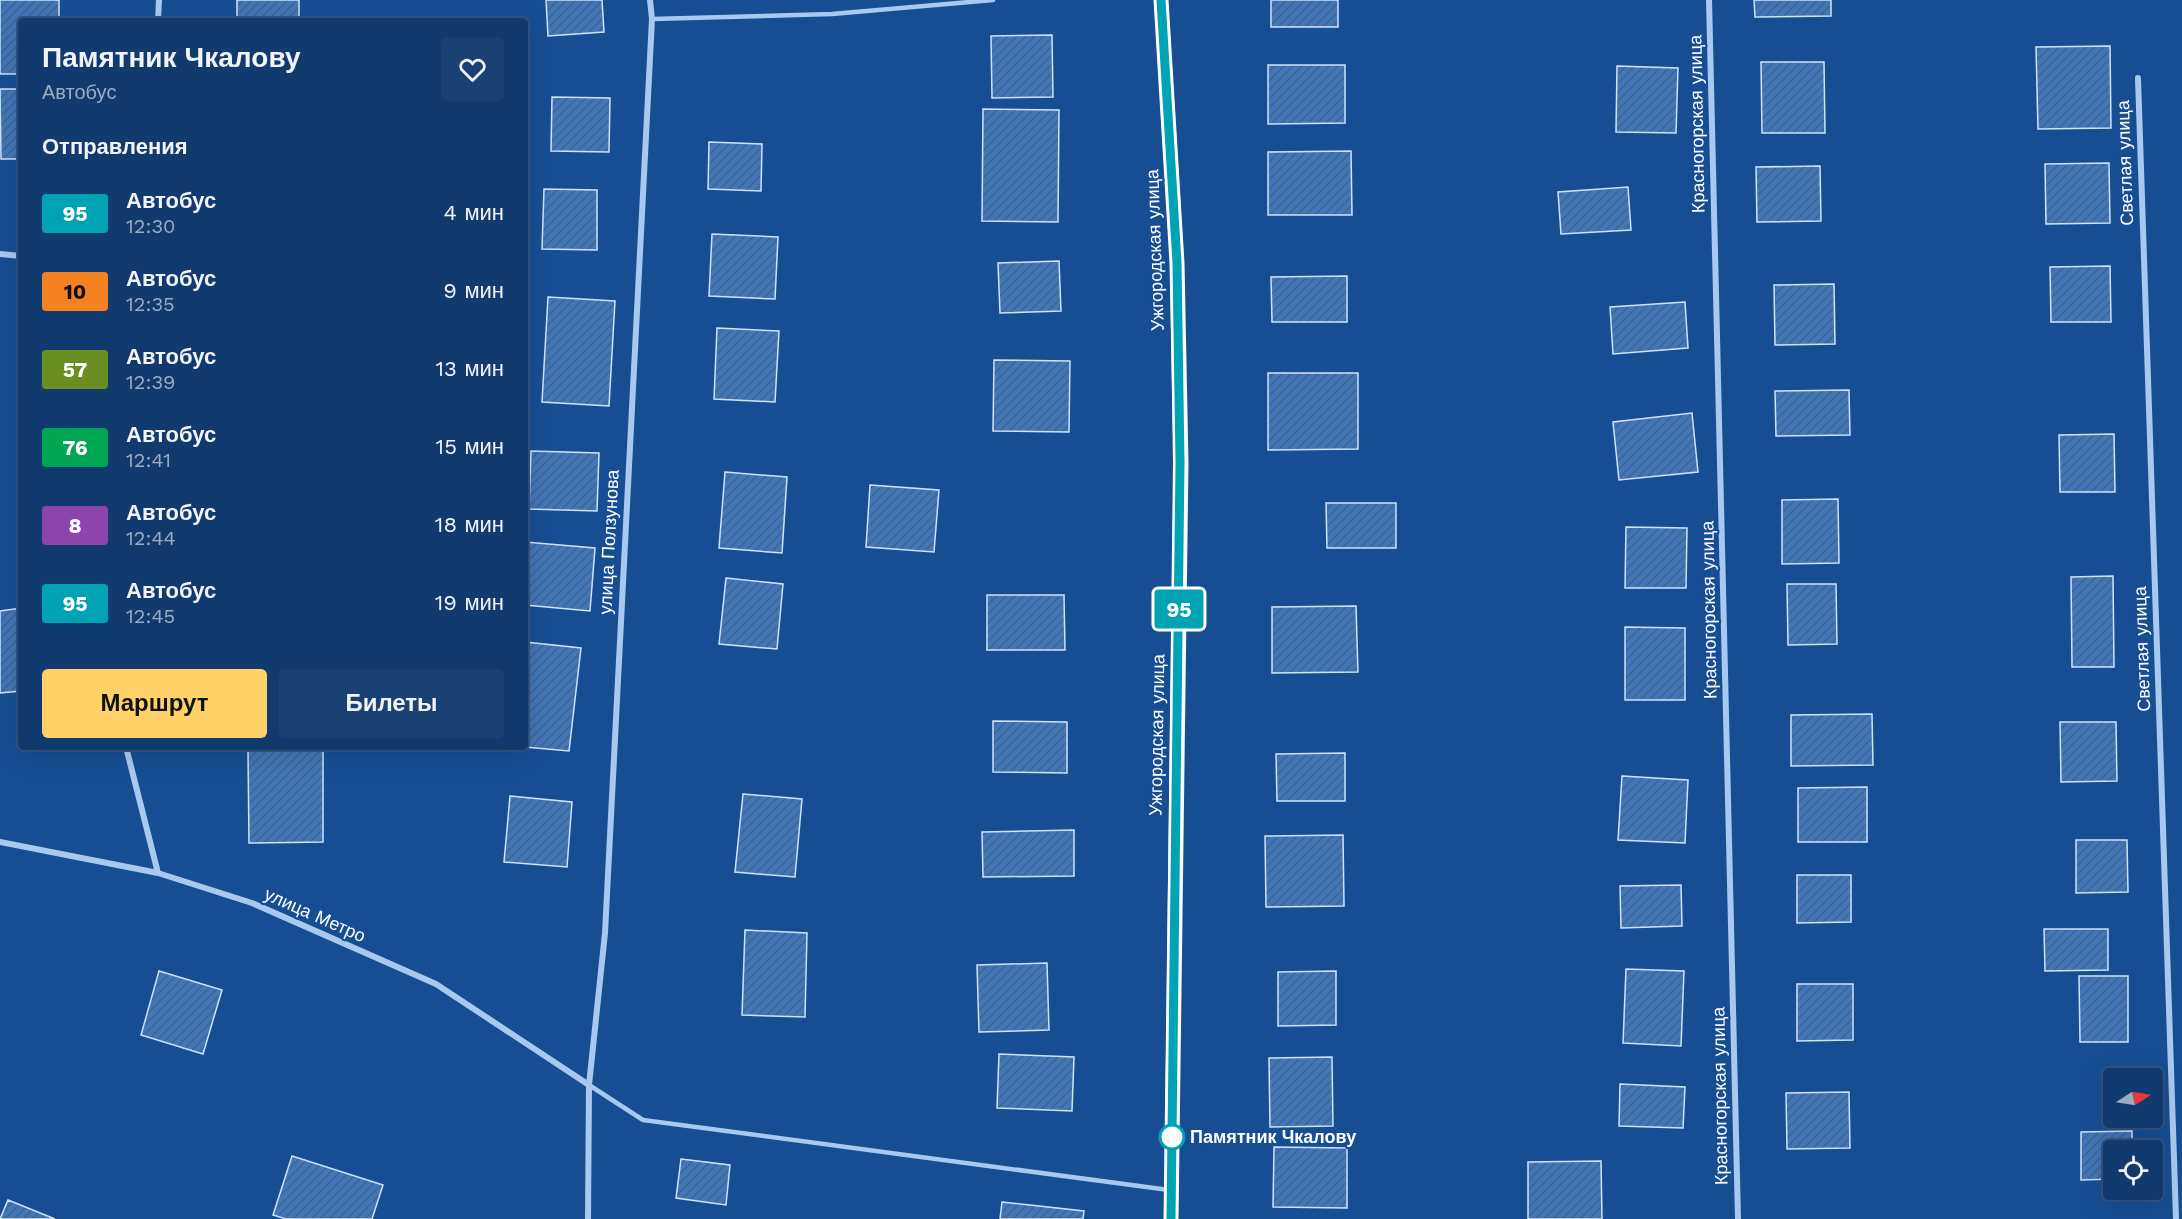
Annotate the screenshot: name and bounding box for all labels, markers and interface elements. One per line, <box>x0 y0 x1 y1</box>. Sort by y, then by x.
street label: Красногорская улица <box>1684 34 1709 213</box>
button: heart <box>441 38 504 101</box>
text: Памятник Чкалову <box>42 41 300 74</box>
text: Автобус <box>42 80 116 104</box>
street label: Светлая улица <box>2112 99 2137 226</box>
text: Отправления <box>42 134 188 159</box>
street label: Ужгородская улица <box>1141 168 1168 331</box>
text: Автобус <box>126 188 216 213</box>
text: 4 мин <box>443 200 504 225</box>
text: 95 <box>62 201 88 226</box>
text: 12:30 <box>126 214 175 238</box>
text: Автобус <box>126 266 216 291</box>
text: 9 мин <box>443 278 504 303</box>
text: 10 <box>64 279 86 304</box>
text: 12:35 <box>126 292 175 316</box>
text: Автобус <box>126 344 216 369</box>
text: 13 мин <box>436 356 504 381</box>
text: 57 <box>63 357 87 382</box>
text: 12:39 <box>126 370 175 394</box>
text: Автобус <box>126 422 216 447</box>
text: 15 мин <box>436 434 504 459</box>
text: 76 <box>62 435 88 460</box>
text: 12:41 <box>126 448 171 472</box>
street label: улица Ползунова <box>594 468 623 615</box>
text: Автобус <box>126 500 216 525</box>
text: 18 мин <box>435 512 504 537</box>
text: 8 <box>68 513 82 538</box>
street label: Красногорская улица <box>1696 520 1721 699</box>
text: 12:44 <box>126 526 176 550</box>
text: Автобус <box>126 578 216 603</box>
street label: Светлая улица <box>2129 585 2154 712</box>
text: 19 мин <box>435 590 504 615</box>
line badge: 95 <box>1152 590 1206 628</box>
text: 95 <box>62 591 88 616</box>
text: 95 <box>1166 597 1192 622</box>
text: 12:45 <box>126 604 175 628</box>
street label: Ужгородская улица <box>1145 653 1168 816</box>
button: Маршрут <box>42 669 267 738</box>
button: Билеты <box>279 669 504 738</box>
street label: улица Метро <box>261 883 369 946</box>
street label: Красногорская улица <box>1707 1006 1732 1185</box>
north arrow <box>2103 1068 2163 1128</box>
map controls <box>2103 1068 2163 1200</box>
marker: Памятник Чкалову <box>1159 1124 1185 1150</box>
place label: Памятник Чкалову <box>1190 1126 1356 1147</box>
button: locate <box>2103 1140 2163 1200</box>

